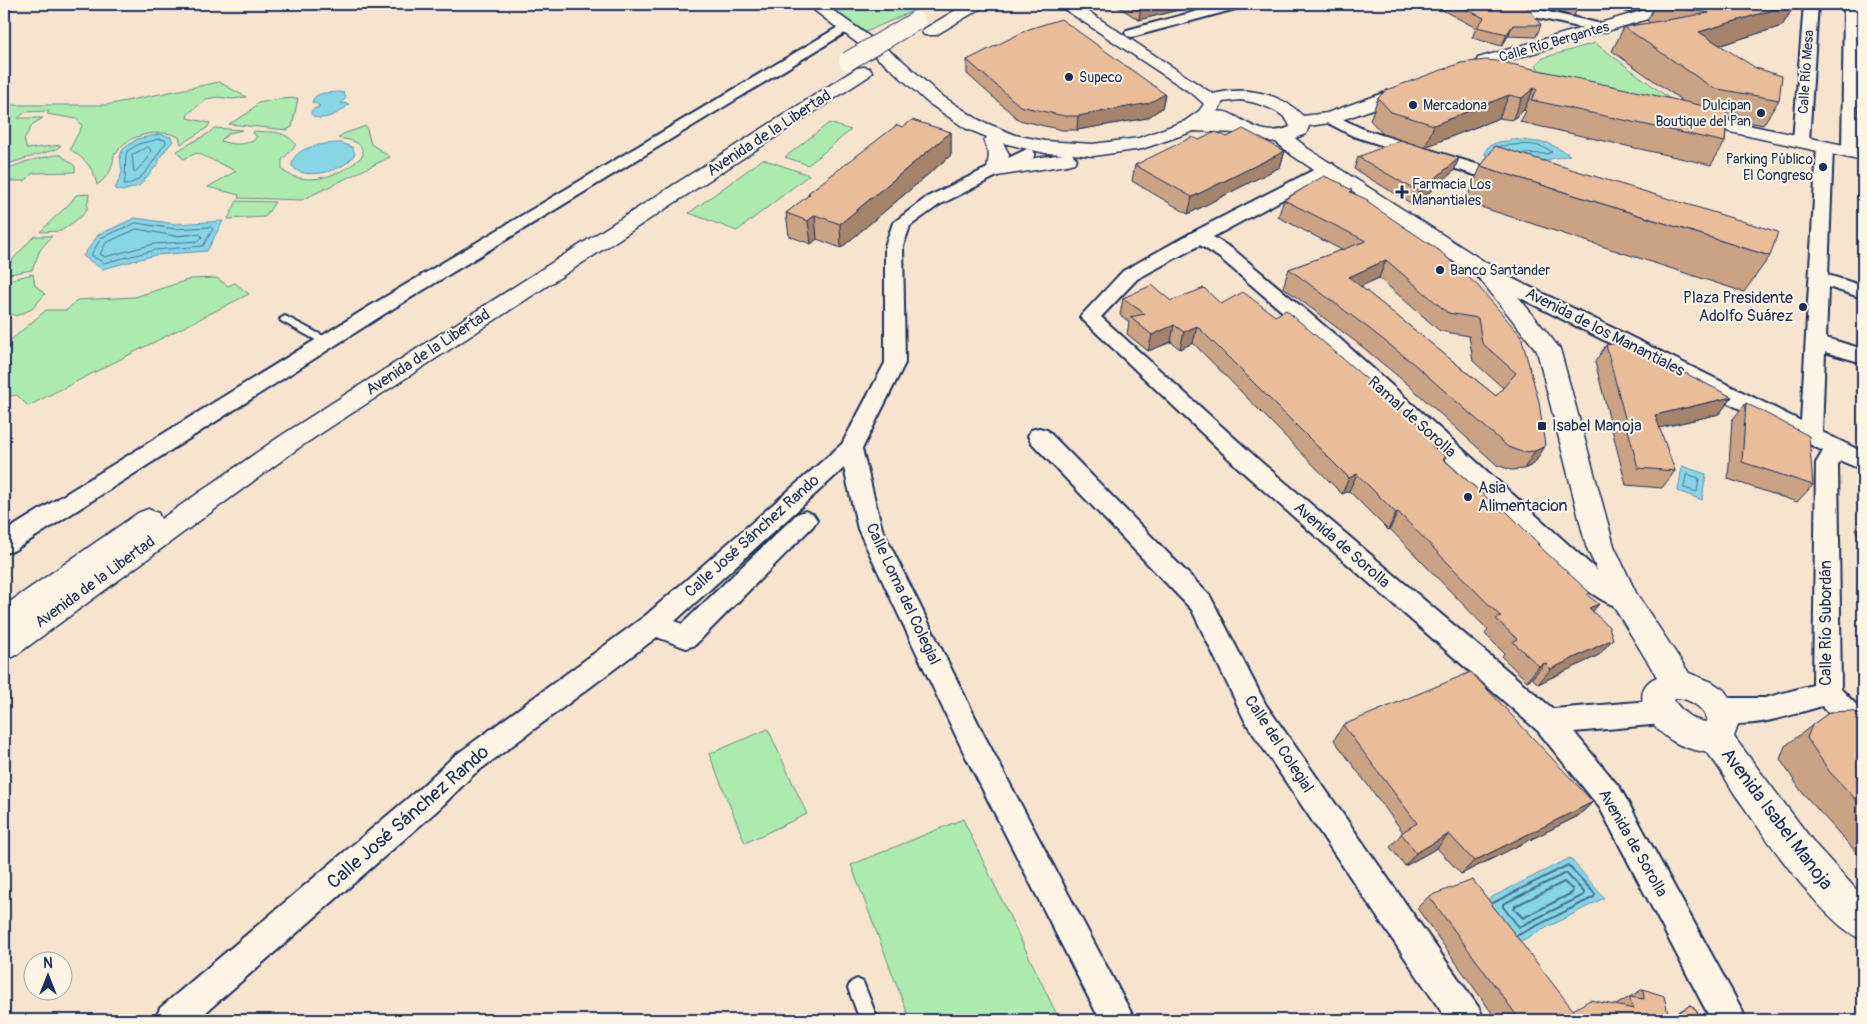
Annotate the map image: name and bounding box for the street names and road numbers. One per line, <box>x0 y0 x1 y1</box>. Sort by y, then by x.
street label: Calle Río Bergantes <box>1497 18 1612 66</box>
street label: Calle Río Mesa <box>1795 29 1817 115</box>
street label: Avenida de la Libertad <box>703 85 835 181</box>
street label: Avenida de los Manantiales <box>1522 283 1688 381</box>
street label: Avenida de la Libertad <box>362 304 494 400</box>
street label: Ramal de Sorolla <box>1364 372 1460 462</box>
street label: Calle José Sánchez Rando <box>681 470 824 602</box>
street label: Avenida de Sorolla <box>1290 498 1394 592</box>
street label: Calle Loma del Colegial <box>861 520 945 668</box>
street label: Avenida de la Libertad <box>31 532 159 632</box>
street label: Calle Río Subordán <box>1816 560 1836 686</box>
street label: Calle del Colegial <box>1240 692 1318 796</box>
street label: Calle José Sánchez Rando <box>322 740 494 894</box>
street label: Avenida Isabel Manoja <box>1716 743 1838 895</box>
street label: Avenida de Sorolla <box>1594 786 1672 900</box>

